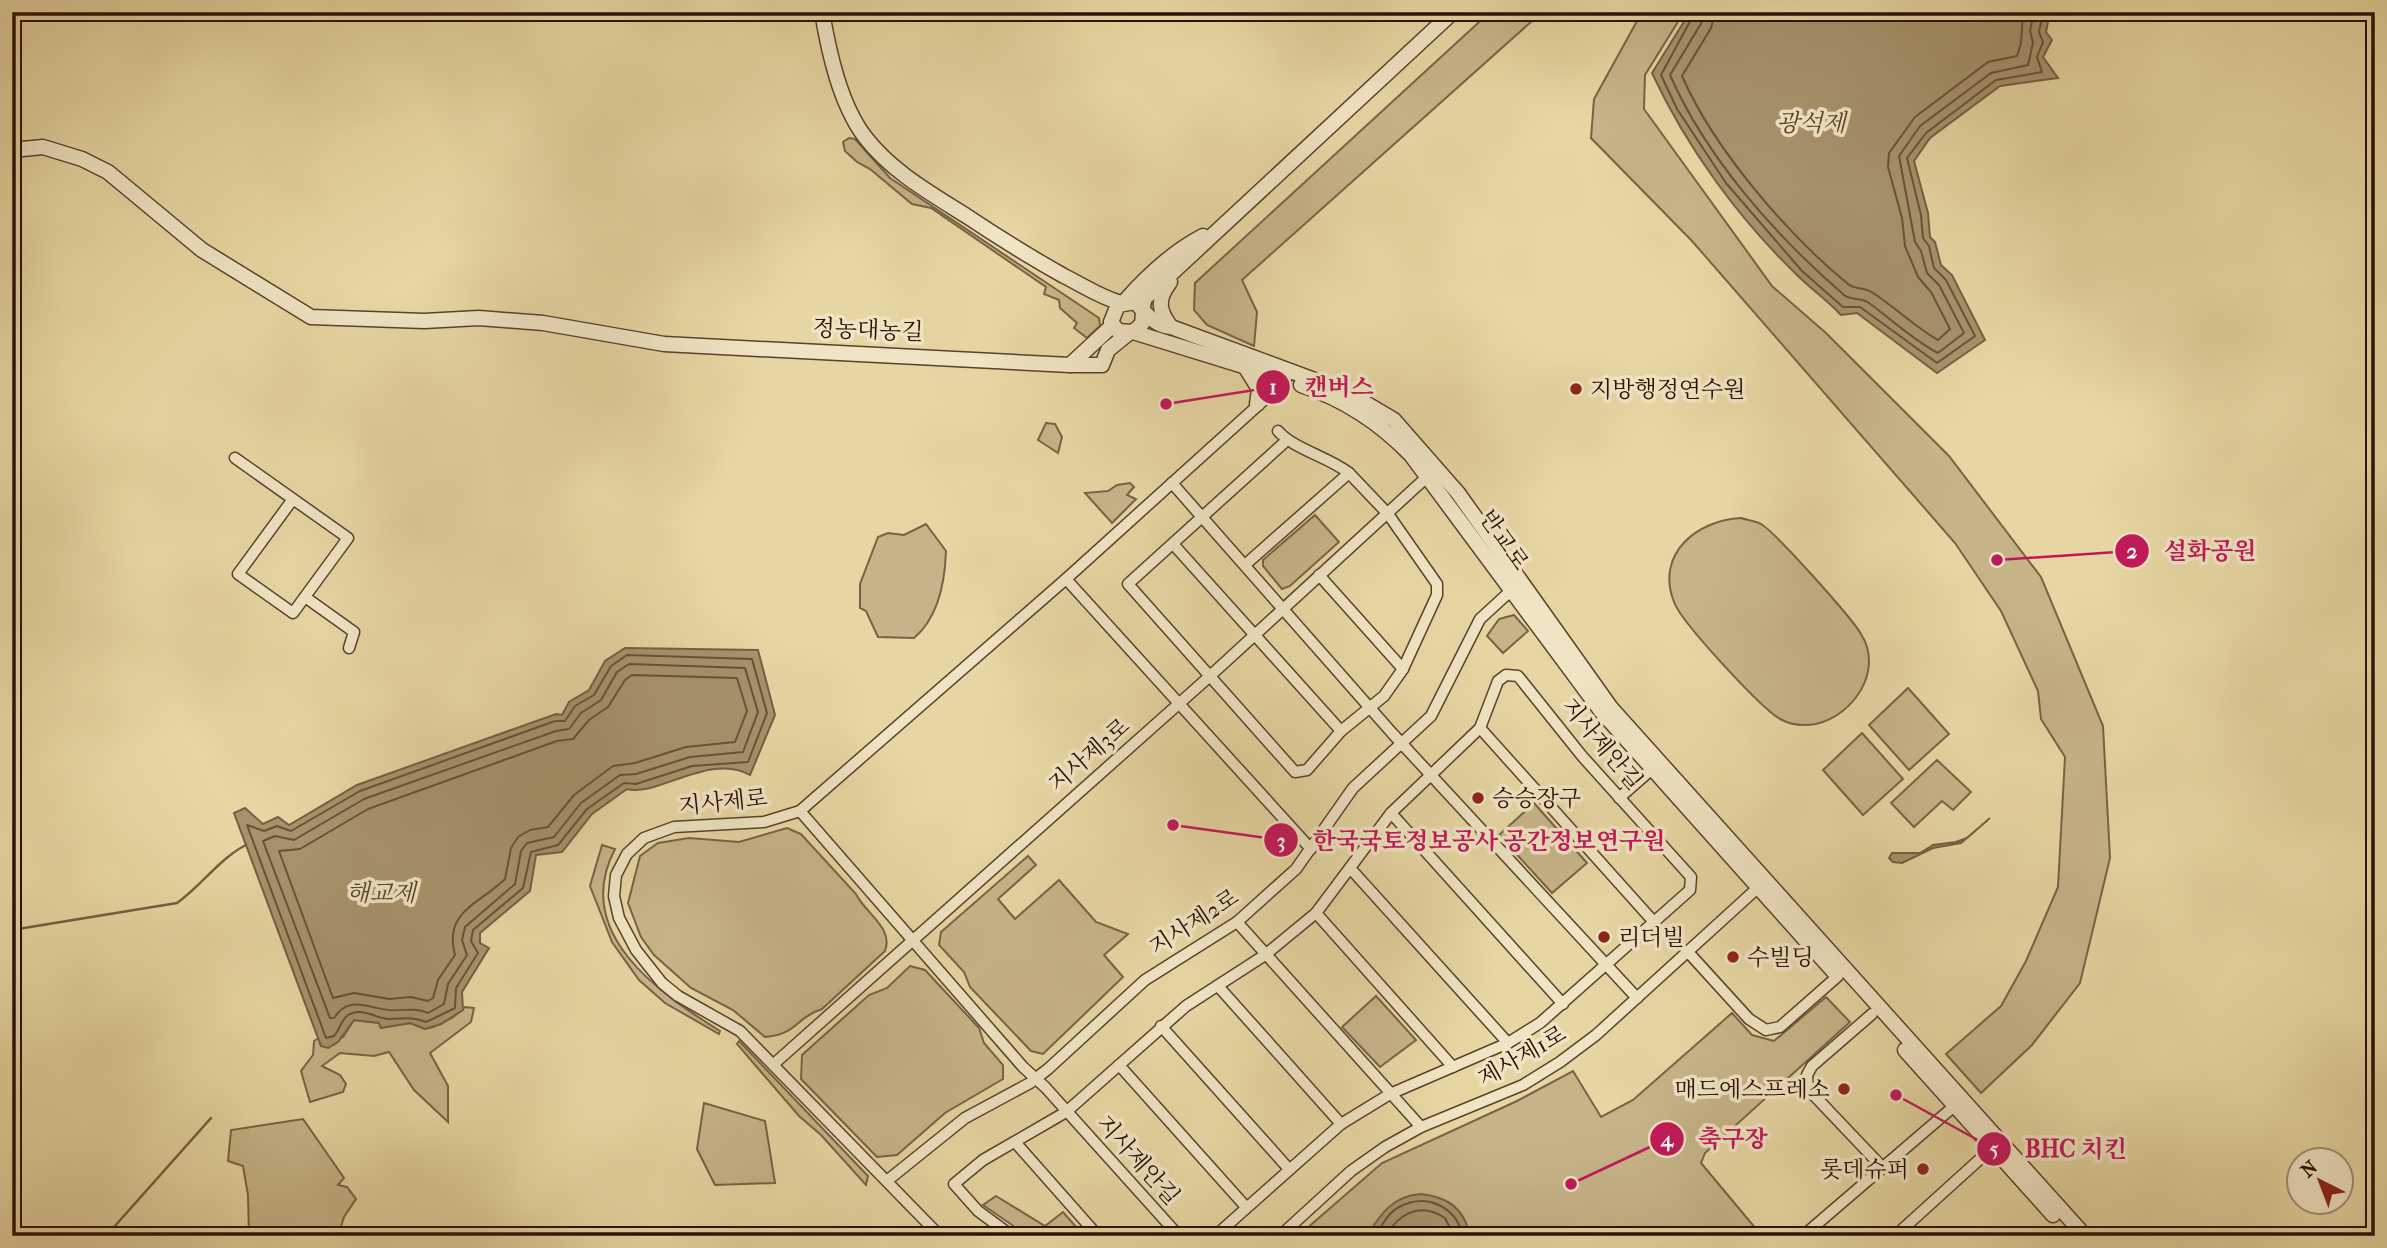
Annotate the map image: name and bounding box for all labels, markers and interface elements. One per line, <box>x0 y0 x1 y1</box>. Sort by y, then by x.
water label: 광석제 <box>1776 109 1849 137</box>
street label: 정농대농길 <box>812 315 924 345</box>
callout: 캔버스 <box>1255 364 1388 409</box>
text: 캔버스 <box>1304 373 1374 401</box>
text: 1 <box>1269 375 1277 399</box>
place label: 지방행정연수원 <box>1590 376 1746 403</box>
marker: 지방행정연수원 <box>1568 381 1584 397</box>
street label: 반교로 <box>1474 505 1534 575</box>
callout: 설화공원 <box>2115 528 2271 573</box>
text: 설화공원 <box>2164 537 2256 565</box>
text: 2 <box>2127 539 2138 563</box>
street label: 지사제안길 <box>1556 693 1648 795</box>
street label: 지사제3로 <box>1043 713 1135 797</box>
street label: 지사제로 <box>677 784 769 820</box>
place label: 승승장구 <box>1492 785 1581 812</box>
marker: 승승장구 <box>1470 790 1486 806</box>
callout: 한국국토정보공사 공간정보연구원 <box>1264 818 1680 863</box>
text: 한국국토정보공사 공간정보연구원 <box>1313 827 1665 855</box>
text: 3 <box>1277 829 1285 853</box>
water label: 해교제 <box>346 879 419 907</box>
street label: 지사제2로 <box>1144 883 1244 961</box>
place label: 리더빌 <box>1618 924 1685 951</box>
marker: 리더빌 <box>1596 929 1612 945</box>
place label: 수빌딩 <box>1747 944 1814 971</box>
marker: 수빌딩 <box>1725 949 1741 965</box>
street label: 제사제1로 <box>1473 1020 1571 1092</box>
place label: 매드에스프레소 <box>1674 1076 1830 1103</box>
marker: 매드에스프레소 <box>1836 1081 1852 1097</box>
street label: 지사제안길 <box>1091 1110 1185 1210</box>
callout: 축구장 <box>1649 1116 1782 1161</box>
text: 축구장 <box>1698 1125 1769 1153</box>
callout: BHC 치킨 <box>1976 1126 2141 1171</box>
text: 4 <box>1660 1127 1675 1152</box>
text: BHC 치킨 <box>2025 1135 2127 1163</box>
text: 5 <box>1989 1137 1999 1161</box>
north arrow <box>2286 1146 2356 1216</box>
place label: 롯데슈퍼 <box>1820 1156 1909 1183</box>
text: N <box>2297 1156 2322 1182</box>
marker: 롯데슈퍼 <box>1915 1161 1931 1177</box>

